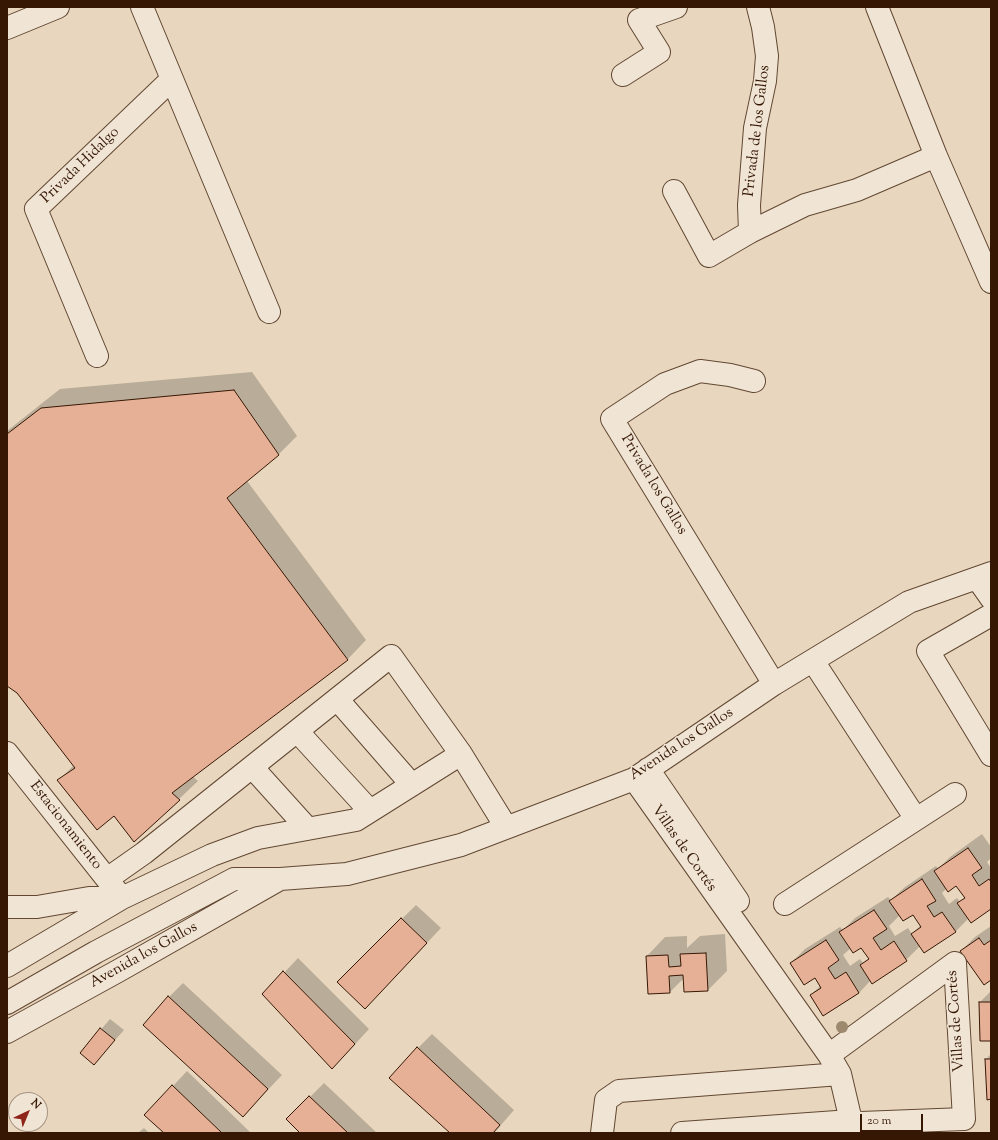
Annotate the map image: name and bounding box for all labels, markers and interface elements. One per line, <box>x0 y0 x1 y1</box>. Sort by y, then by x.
street label: Privada de los Gallos <box>741 64 775 198</box>
street label: Privada Hidalgo <box>38 124 124 208</box>
street label: Privada los Gallos <box>616 431 690 539</box>
street label: Avenida los Gallos <box>627 705 737 785</box>
street label: Estacionamiento <box>25 778 105 874</box>
street label: Villas de Cortés <box>646 802 720 896</box>
street label: Avenida los Gallos <box>87 919 201 993</box>
street label: Villas de Cortés <box>944 970 970 1072</box>
north arrow <box>8 1092 48 1132</box>
text: N <box>27 1095 44 1113</box>
scale bar <box>862 1106 925 1132</box>
text: 20 m <box>867 1112 891 1130</box>

